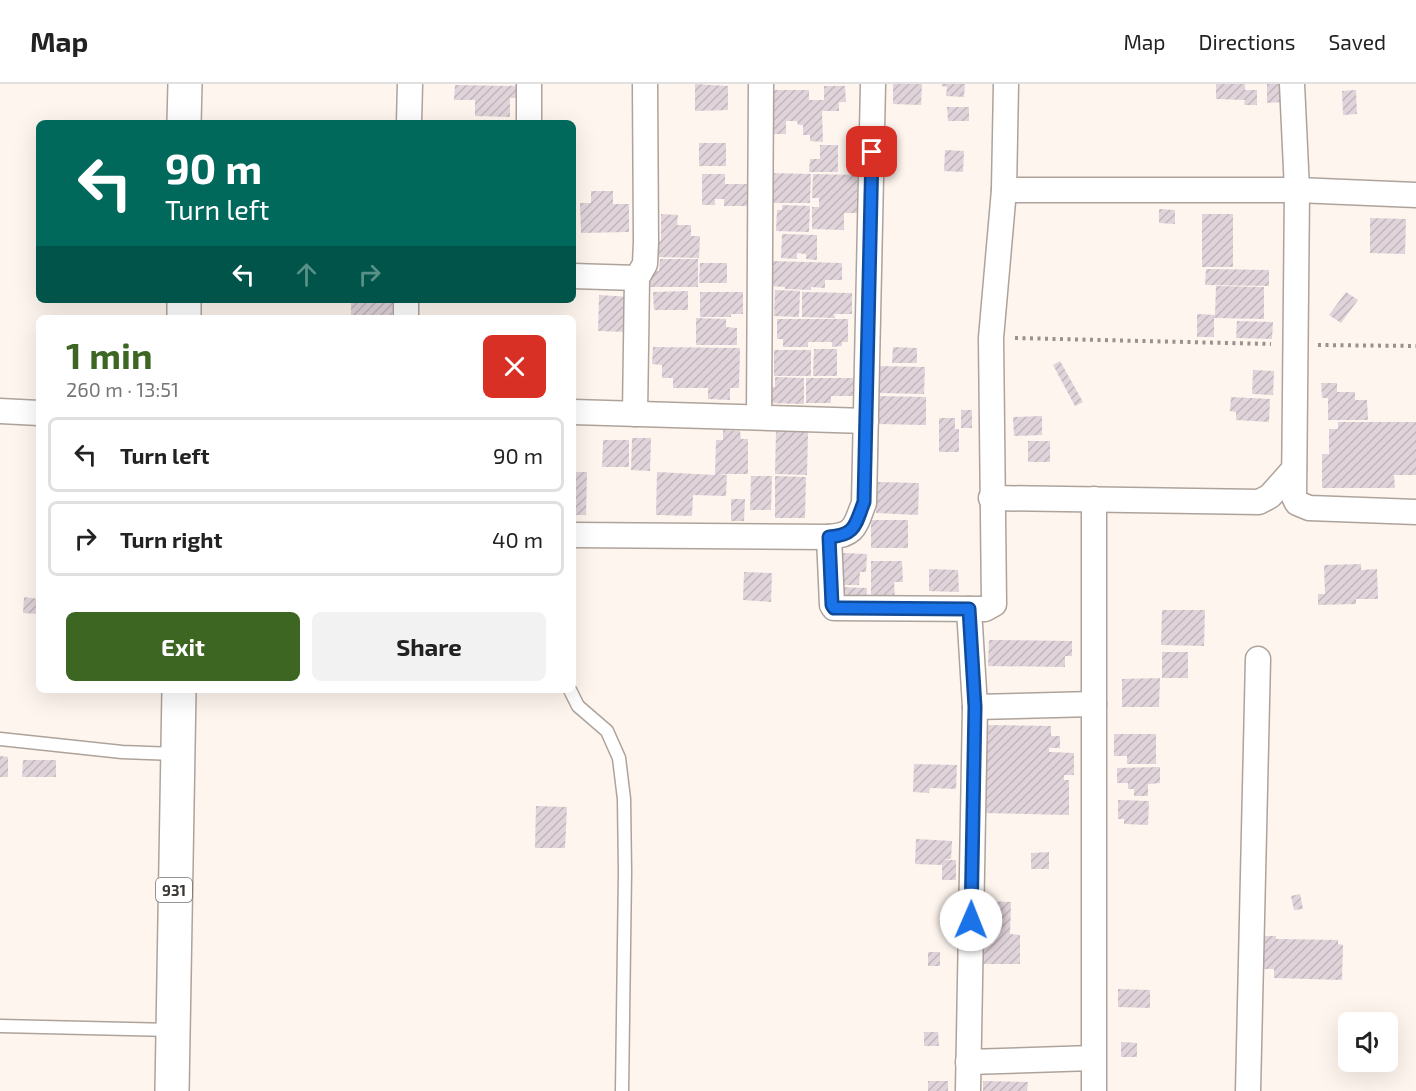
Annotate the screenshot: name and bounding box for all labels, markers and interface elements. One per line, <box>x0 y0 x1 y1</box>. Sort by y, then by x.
text: Map <box>30 24 88 58</box>
text: Map <box>1123 29 1166 54</box>
text: Directions <box>1199 29 1295 54</box>
text: Saved <box>1328 29 1386 54</box>
pin <box>846 126 897 177</box>
icon: arrive <box>855 135 888 168</box>
text: 90 m <box>165 142 262 192</box>
icon: left <box>66 144 144 222</box>
text: Turn left <box>165 193 269 225</box>
icon: left <box>227 258 260 291</box>
icon: ahead <box>290 258 323 291</box>
icon: right <box>353 258 386 291</box>
text: 1 min <box>66 333 153 376</box>
button: close <box>483 335 546 398</box>
text: 260 m · 13:51 <box>66 377 179 401</box>
icon: left <box>69 438 102 471</box>
text: Turn left <box>120 442 209 468</box>
text: 90 m <box>493 442 543 468</box>
icon: right <box>69 522 102 555</box>
text: Turn right <box>120 526 222 552</box>
text: 40 m <box>492 526 543 552</box>
button: Exit <box>66 612 300 681</box>
button: Share <box>312 612 546 681</box>
road number: 931 <box>156 878 192 902</box>
position arrow <box>939 888 1003 952</box>
map controls <box>1338 1012 1398 1072</box>
button: sound <box>1338 1012 1398 1072</box>

